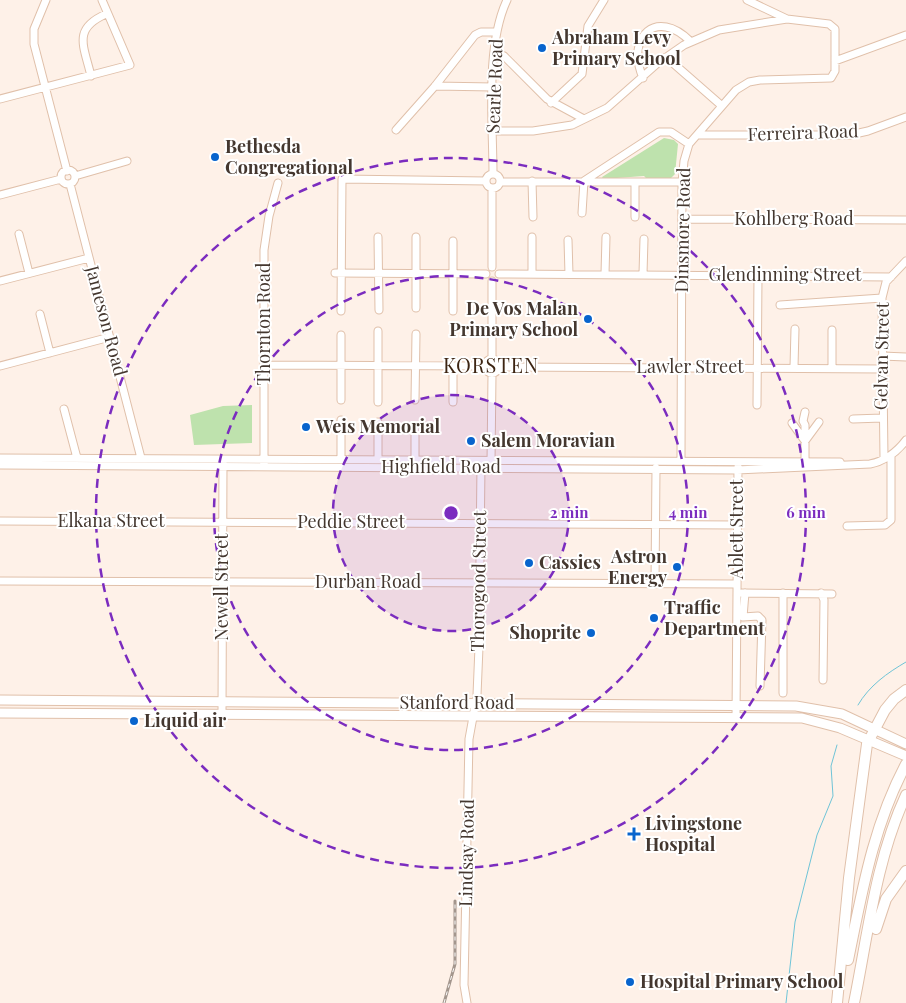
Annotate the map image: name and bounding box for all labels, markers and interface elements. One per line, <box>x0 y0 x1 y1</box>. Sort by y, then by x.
place label: Abraham Levy Primary School <box>551 25 681 70</box>
street label: Searle Road <box>480 38 508 134</box>
marker: Abraham Levy Primary School <box>536 42 548 54</box>
street label: Ferreira Road <box>747 118 859 146</box>
place label: Bethesda Congregational <box>225 134 354 179</box>
marker: Bethesda Congregational <box>209 151 221 163</box>
street label: Dinsmore Road <box>669 167 695 293</box>
street label: Kohlberg Road <box>734 206 854 230</box>
street label: Jameson Road <box>80 262 133 379</box>
street label: Thornton Road <box>251 262 275 385</box>
street label: Glendinning Street <box>709 262 862 286</box>
place label: De Vos Malan Primary School <box>449 296 578 341</box>
street label: Gelvan Street <box>868 301 894 410</box>
marker: De Vos Malan Primary School <box>582 313 594 325</box>
district label: KORSTEN <box>443 351 539 378</box>
street label: Lawler Street <box>636 354 744 378</box>
place label: Weis Memorial <box>315 414 441 438</box>
marker: Weis Memorial <box>300 421 312 433</box>
place label: Salem Moravian <box>481 428 615 452</box>
marker: Salem Moravian <box>465 435 477 447</box>
street label: Highfield Road <box>381 454 502 478</box>
street label: Ablett Street <box>724 478 748 580</box>
text: 2 min <box>550 502 589 522</box>
text: 4 min <box>669 502 708 522</box>
text: 6 min <box>786 502 826 522</box>
centre of rings <box>442 504 460 522</box>
street label: Elkana Street <box>57 508 165 532</box>
street label: Peddie Street <box>297 509 405 533</box>
street label: Thorogood Street <box>465 509 491 652</box>
street label: Newell Street <box>209 533 233 641</box>
place label: Astron Energy <box>608 544 668 589</box>
place label: Cassies <box>539 550 601 574</box>
marker: Cassies <box>523 557 535 569</box>
marker: Astron Energy <box>671 561 683 573</box>
street label: Durban Road <box>315 569 422 593</box>
place label: Traffic Department <box>664 595 765 640</box>
marker: Traffic Department <box>648 612 660 624</box>
place label: Shoprite <box>509 620 581 644</box>
marker: Shoprite <box>585 627 597 639</box>
street label: Stanford Road <box>400 690 515 714</box>
place label: Liquid air <box>144 708 227 732</box>
marker: Liquid air <box>128 715 140 727</box>
street label: Lindsay Road <box>453 798 479 907</box>
place label: Livingstone Hospital <box>645 811 742 856</box>
marker: Livingstone Hospital <box>627 827 641 841</box>
place label: Hospital Primary School <box>640 969 844 993</box>
marker: Hospital Primary School <box>624 976 636 988</box>

